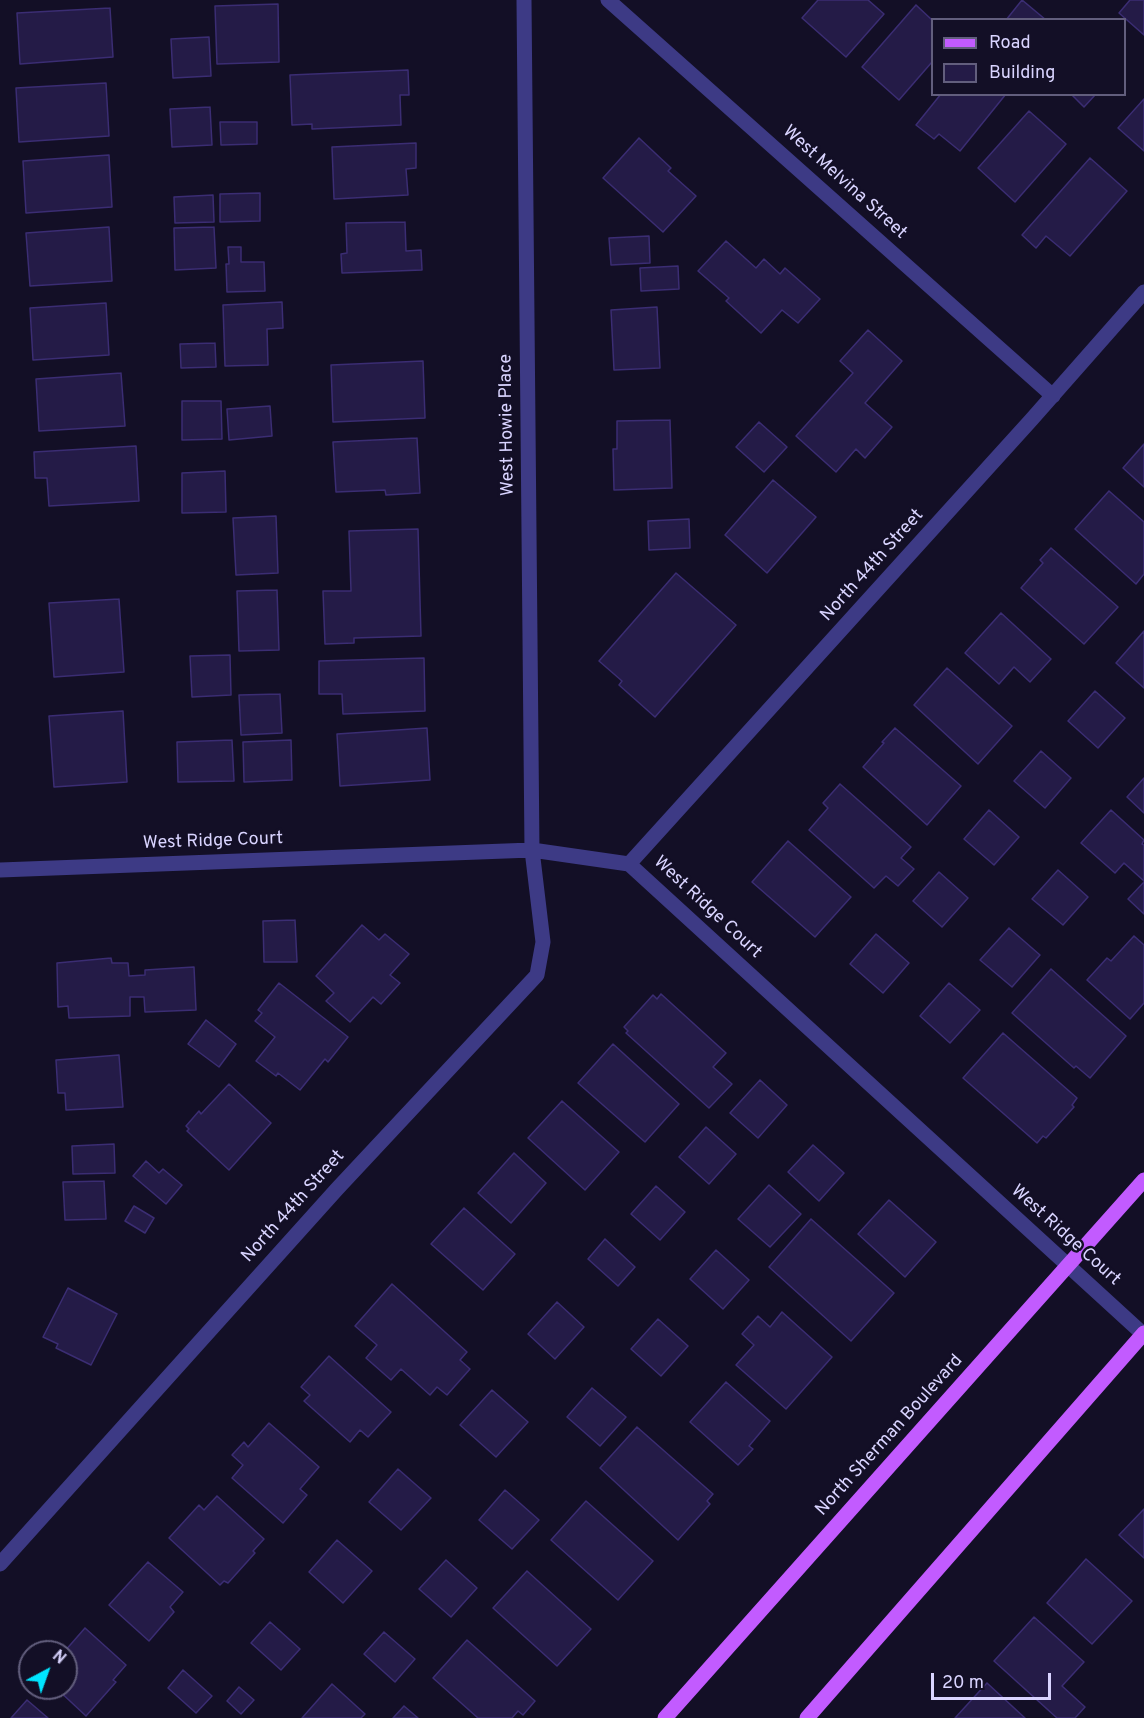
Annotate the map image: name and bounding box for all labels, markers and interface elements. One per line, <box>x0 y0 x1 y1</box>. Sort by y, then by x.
legend <box>931 18 1126 96</box>
text: Road <box>989 32 1031 55</box>
text: Building <box>989 62 1055 85</box>
street label: West Melvina Street <box>777 122 911 244</box>
street label: West Howie Place <box>496 354 520 496</box>
street label: North 44th Street <box>817 505 929 627</box>
street label: West Ridge Court <box>143 829 283 855</box>
street label: West Ridge Court <box>648 852 766 964</box>
street label: North 44th Street <box>238 1146 350 1268</box>
street label: West Ridge Court <box>1006 1181 1124 1291</box>
street label: North Sherman Boulevard <box>812 1351 968 1521</box>
north arrow <box>18 1640 78 1700</box>
text: N <box>48 1647 69 1669</box>
scale bar <box>934 1661 1054 1699</box>
text: 20 m <box>942 1672 984 1695</box>

